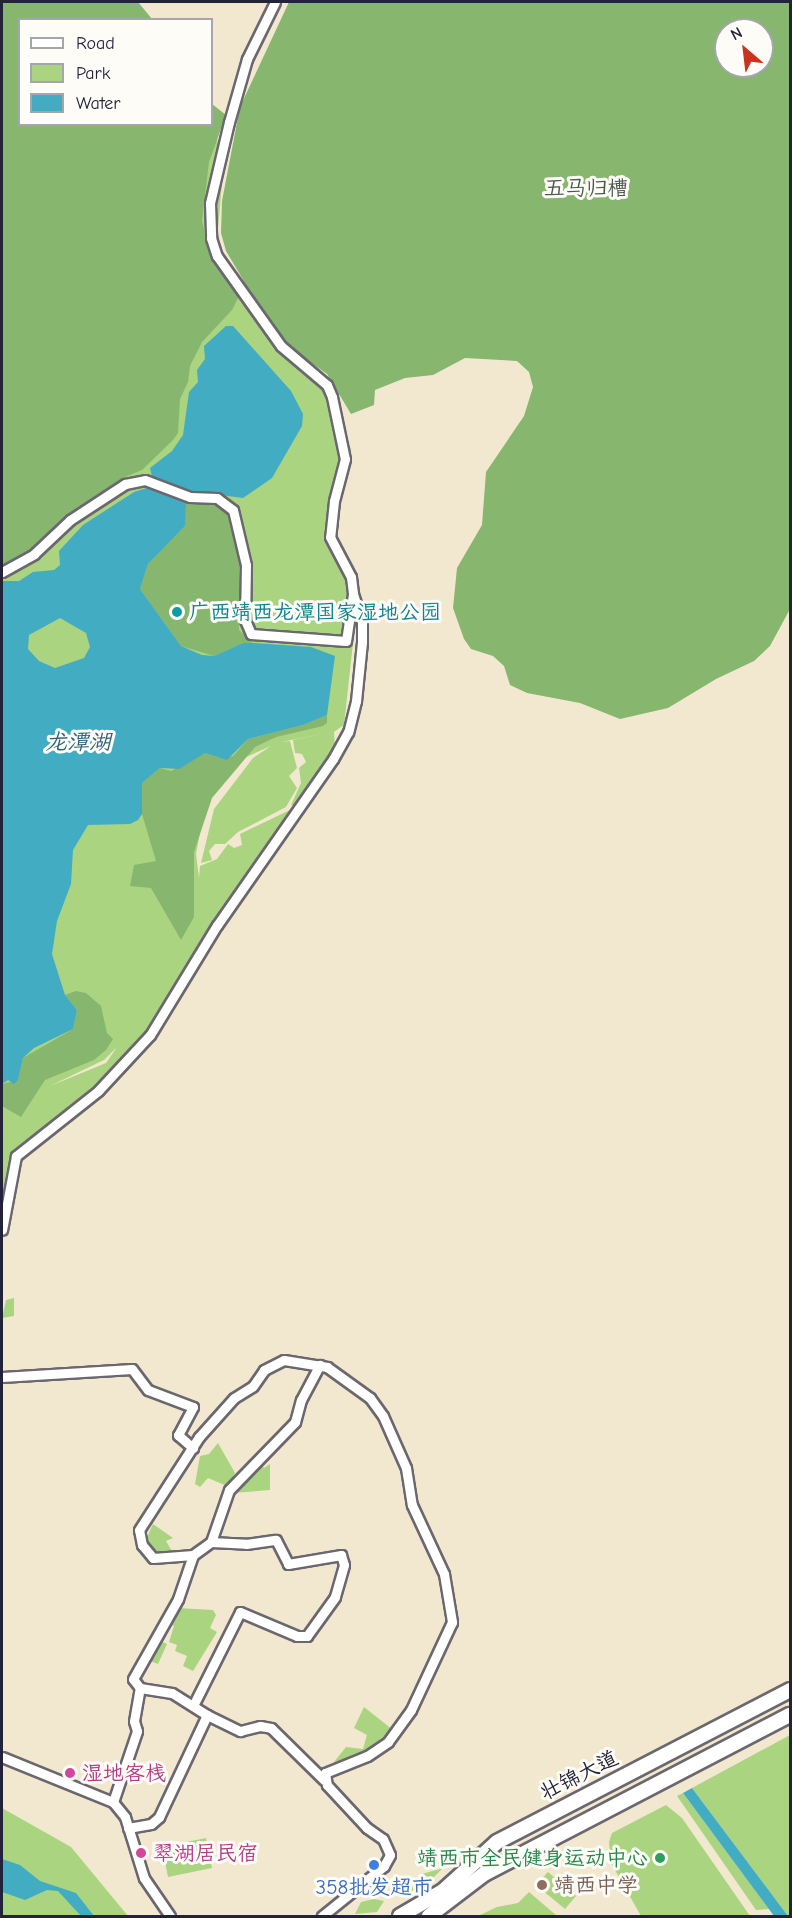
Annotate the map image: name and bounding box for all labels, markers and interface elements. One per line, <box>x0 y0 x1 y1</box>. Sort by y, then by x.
legend <box>18 18 213 126</box>
north arrow <box>714 18 774 78</box>
text: N <box>728 23 745 44</box>
text: Road <box>76 33 115 54</box>
text: Park <box>76 63 110 84</box>
text: Water <box>76 93 120 114</box>
park label: 五马归槽 <box>544 175 628 201</box>
place label: 广西靖西龙潭国家湿地公园 <box>189 599 441 625</box>
marker: 广西靖西龙潭国家湿地公园 <box>170 605 184 619</box>
water label: 龙潭湖 <box>45 730 111 756</box>
street label: 壮锦大道 <box>536 1745 622 1805</box>
place label: 湿地客栈 <box>82 1760 166 1786</box>
marker: 湿地客栈 <box>63 1766 77 1780</box>
place label: 翠湖居民宿 <box>153 1840 258 1866</box>
place label: 靖西市全民健身运动中心 <box>417 1845 648 1871</box>
marker: 翠湖居民宿 <box>134 1846 148 1860</box>
marker: 靖西市全民健身运动中心 <box>653 1851 667 1865</box>
marker: 358批发超市 <box>367 1858 381 1872</box>
place label: 靖西中学 <box>554 1872 638 1898</box>
place label: 358批发超市 <box>316 1874 432 1900</box>
marker: 靖西中学 <box>535 1878 549 1892</box>

